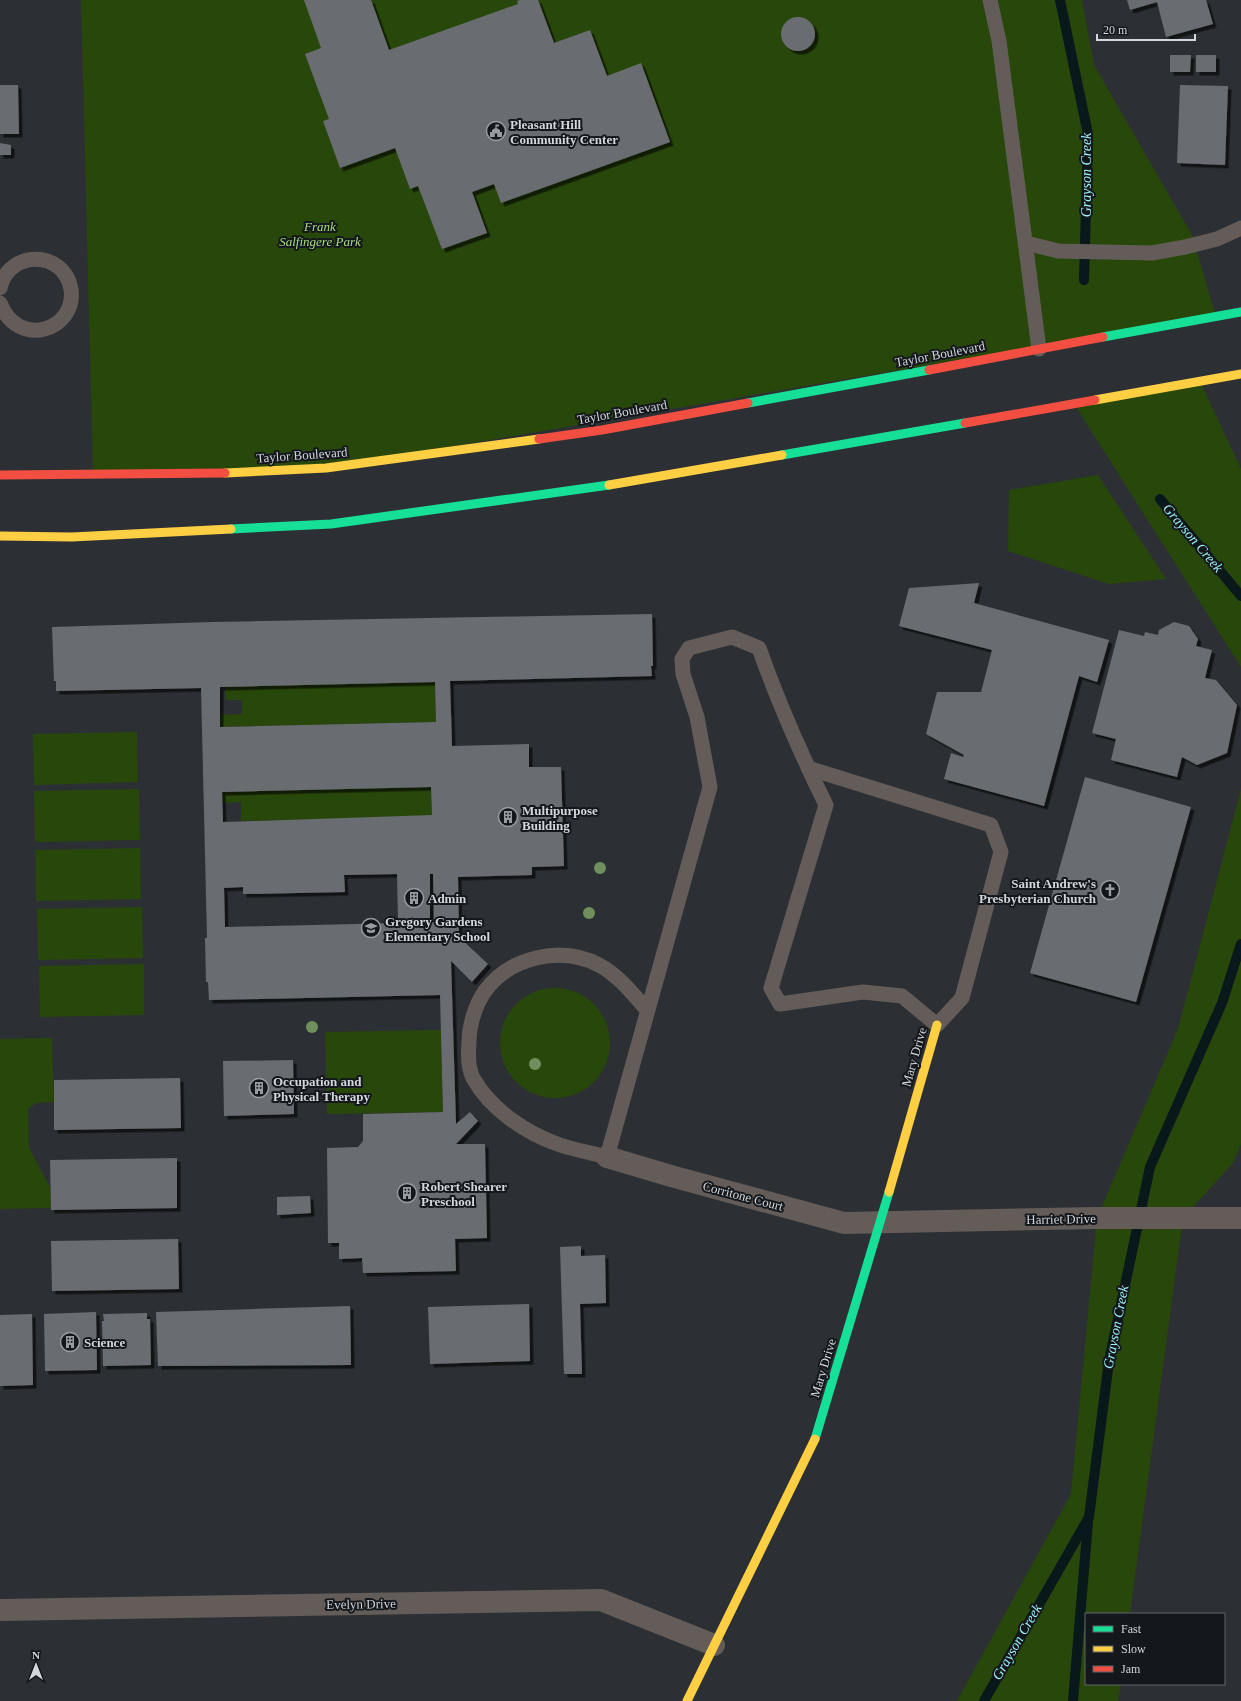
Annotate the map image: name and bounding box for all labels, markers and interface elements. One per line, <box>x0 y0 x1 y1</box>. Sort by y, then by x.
scale bar <box>1097 16 1195 42</box>
text: 20 m <box>1103 23 1128 37</box>
place label: Pleasant Hill Community Center <box>510 117 618 147</box>
public building icon: Pleasant Hill Community Center <box>485 120 507 142</box>
water label: Grayson Creek <box>1079 132 1094 217</box>
park label: Frank Salfingere Park <box>279 219 361 249</box>
street label: Taylor Boulevard <box>894 338 987 370</box>
street label: Taylor Boulevard <box>576 397 669 427</box>
street label: Taylor Boulevard <box>256 444 348 466</box>
water label: Grayson Creek <box>1160 501 1226 576</box>
place label: Multipurpose Building <box>522 803 598 833</box>
building icon: Multipurpose Building <box>497 806 519 828</box>
place label: Saint Andrew's Presbyterian Church <box>979 876 1097 906</box>
church icon: Saint Andrew's Presbyterian Church <box>1099 879 1121 901</box>
building icon: Admin <box>403 887 425 909</box>
place label: Admin <box>428 891 467 906</box>
place label: Gregory Gardens Elementary School <box>385 914 490 944</box>
school or university icon: Gregory Gardens Elementary School <box>360 917 382 939</box>
street label: Mary Drive <box>898 1025 930 1088</box>
place label: Occupation and Physical Therapy <box>273 1074 370 1104</box>
building icon: Occupation and Physical Therapy <box>248 1077 270 1099</box>
street label: Corritone Court <box>701 1178 785 1214</box>
place label: Robert Shearer Preschool <box>421 1179 507 1209</box>
building icon: Robert Shearer Preschool <box>396 1182 418 1204</box>
street label: Harriet Drive <box>1026 1211 1096 1227</box>
water label: Grayson Creek <box>1101 1283 1132 1370</box>
building icon: Science <box>59 1331 81 1353</box>
place label: Science <box>84 1335 125 1350</box>
street label: Mary Drive <box>807 1336 839 1399</box>
street label: Evelyn Drive <box>326 1596 396 1612</box>
water label: Grayson Creek <box>989 1601 1045 1682</box>
legend <box>1085 1613 1225 1685</box>
text: Fast <box>1121 1622 1142 1636</box>
text: Slow <box>1121 1642 1146 1656</box>
north arrow <box>16 1645 56 1685</box>
text: N <box>32 1649 40 1661</box>
text: Jam <box>1121 1662 1141 1676</box>

